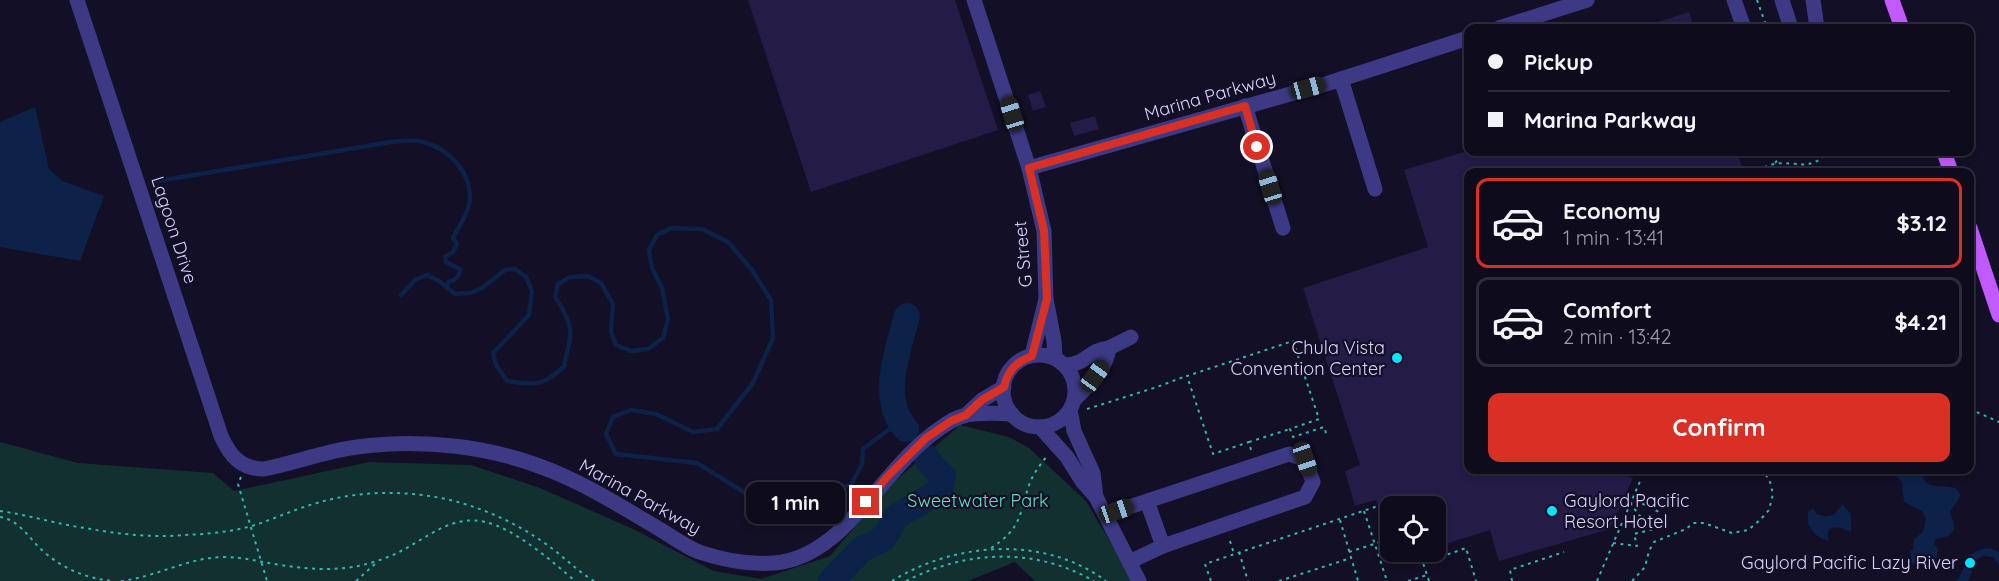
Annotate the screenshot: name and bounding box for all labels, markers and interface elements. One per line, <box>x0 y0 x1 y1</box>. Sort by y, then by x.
text: Pickup <box>1524 48 1593 76</box>
street label: Marina Parkway <box>1141 66 1278 125</box>
car <box>1288 75 1328 101</box>
car <box>998 94 1026 134</box>
text: Marina Parkway <box>1524 106 1696 134</box>
route start <box>1243 133 1270 160</box>
car <box>1256 167 1284 207</box>
street label: Lagoon Drive <box>146 173 203 287</box>
icon: car <box>1491 196 1545 250</box>
text: Economy <box>1563 197 1661 225</box>
text: $3.12 <box>1897 209 1947 237</box>
street label: G Street <box>1008 220 1037 288</box>
text: 1 min · 13:41 <box>1563 225 1664 250</box>
icon: car <box>1491 295 1545 349</box>
text: Comfort <box>1563 296 1652 324</box>
text: $4.21 <box>1894 308 1947 336</box>
text: 2 min · 13:42 <box>1563 324 1672 349</box>
place label: Chula Vista Convention Center <box>1230 336 1385 380</box>
marker: Chula Vista Convention Center <box>1390 351 1404 365</box>
car <box>1077 356 1113 396</box>
button: Confirm <box>1488 393 1950 462</box>
car <box>1291 439 1319 479</box>
street label: Marina Parkway <box>575 454 705 540</box>
callout: 1 min <box>746 481 845 523</box>
route end <box>852 488 879 515</box>
park label: Sweetwater Park <box>907 489 1049 512</box>
place label: Gaylord Pacific Resort Hotel <box>1564 489 1689 533</box>
text: 1 min <box>771 490 820 515</box>
map controls <box>1380 496 1446 562</box>
button: locate <box>1380 496 1446 562</box>
car <box>1096 497 1136 525</box>
marker: Gaylord Pacific Resort Hotel <box>1545 504 1559 518</box>
place label: Gaylord Pacific Lazy River <box>1741 551 1958 574</box>
marker: Gaylord Pacific Lazy River <box>1963 556 1977 570</box>

